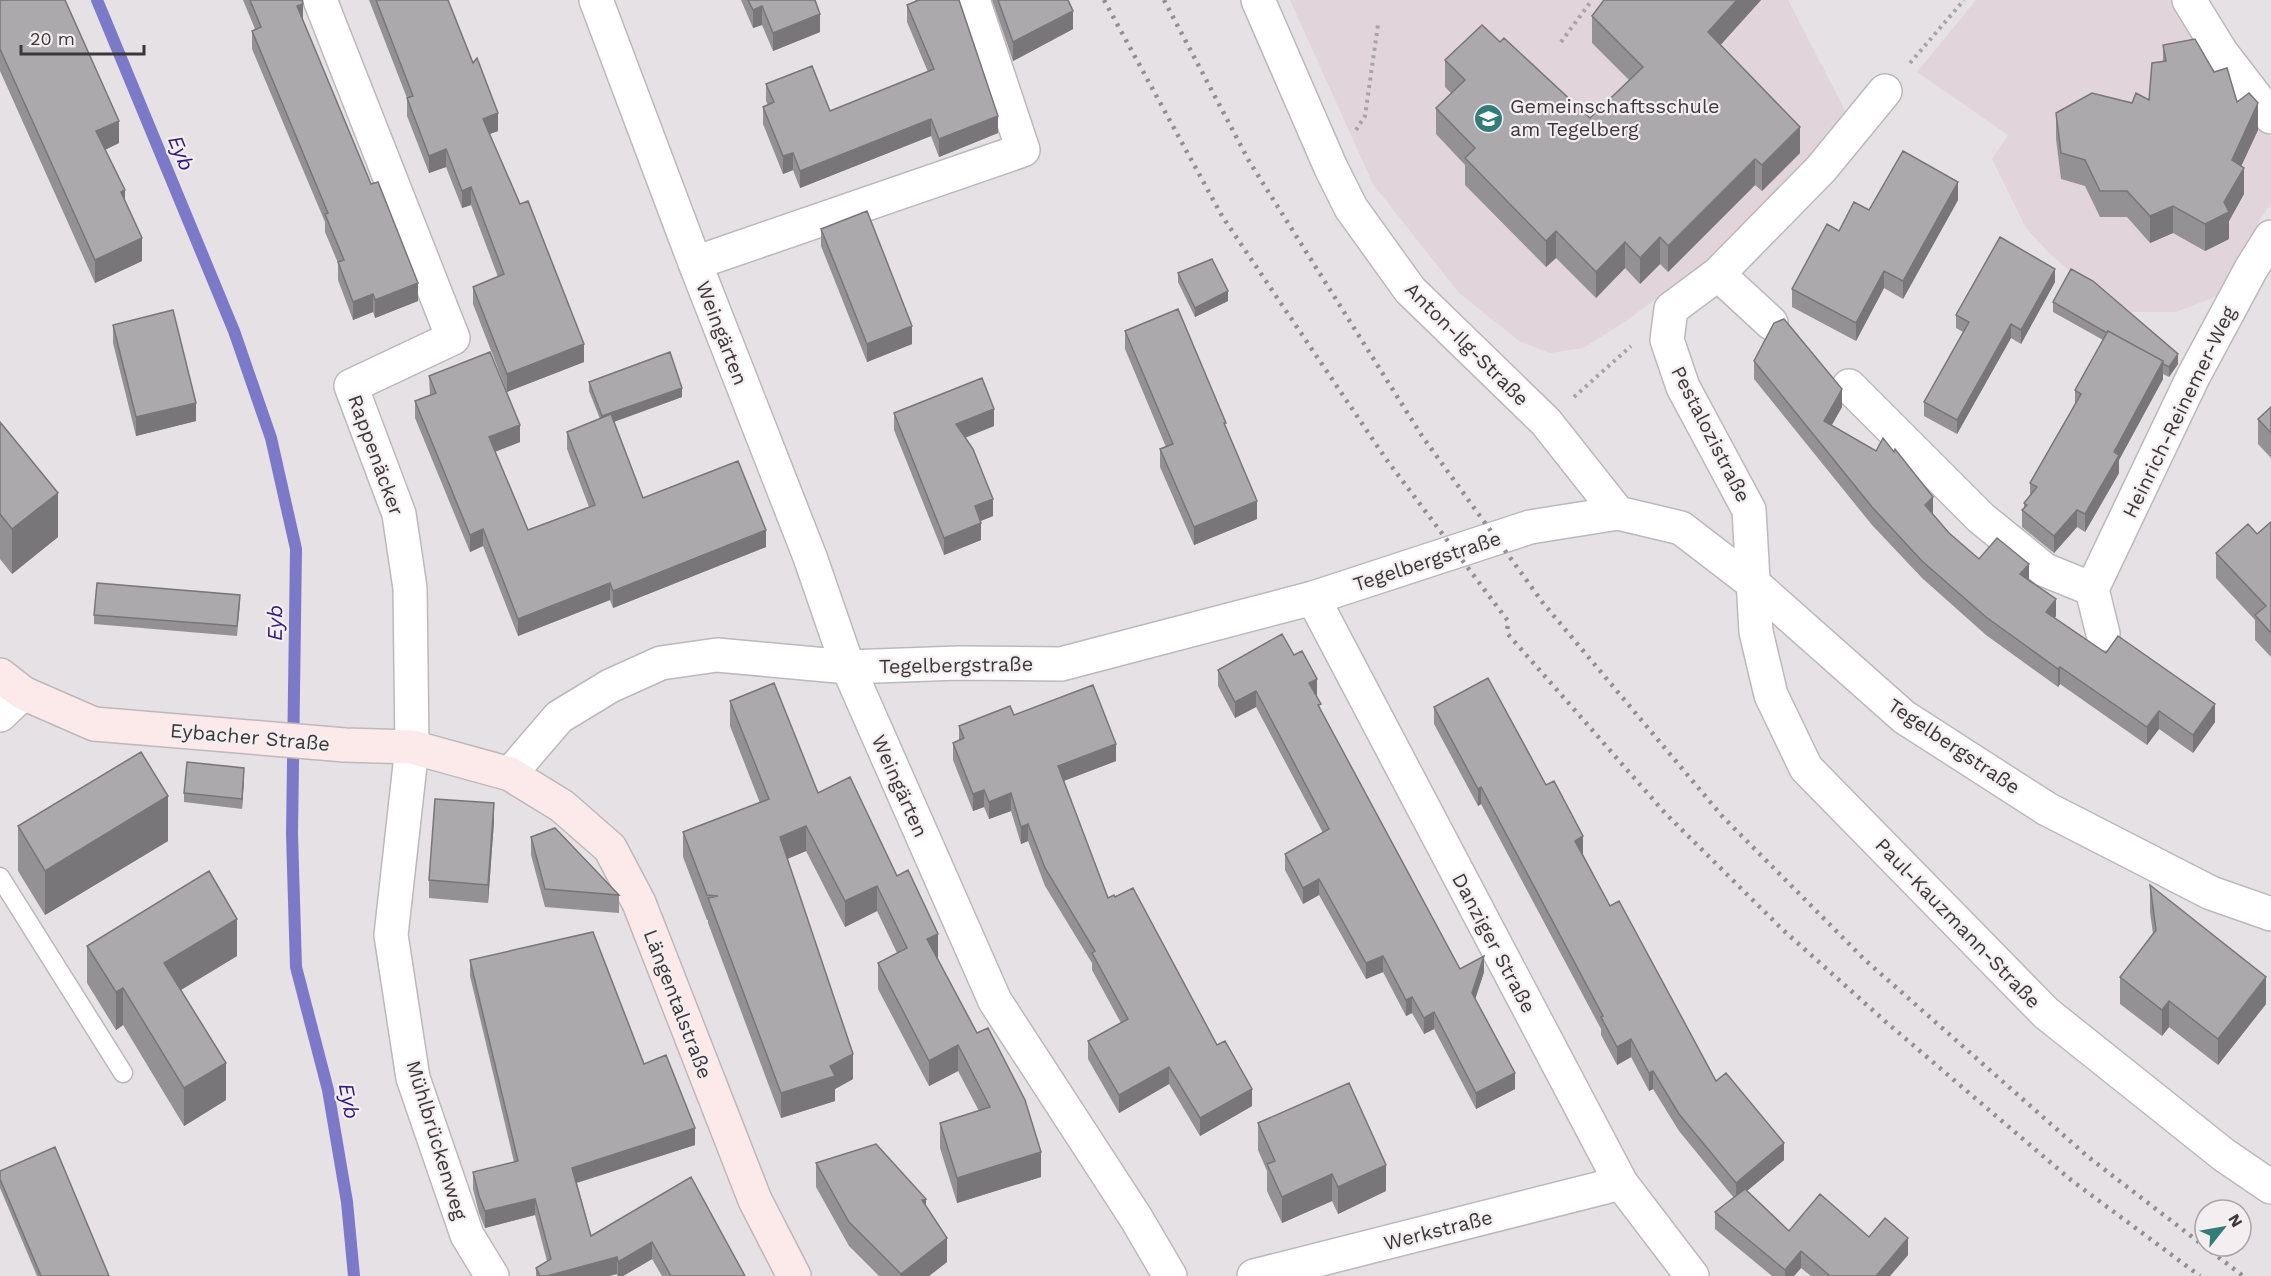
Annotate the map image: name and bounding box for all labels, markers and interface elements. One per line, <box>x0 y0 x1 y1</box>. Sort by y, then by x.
scale bar <box>21 18 144 56</box>
text: 20 m <box>30 28 75 49</box>
place label: Gemeinschaftsschule am Tegelberg <box>1510 94 1720 141</box>
school or university icon: Gemeinschaftsschule am Tegelberg <box>1473 102 1505 134</box>
water label: Eyb <box>163 131 200 174</box>
street label: Anton-Ilg-Straße <box>1400 277 1534 411</box>
street label: Weingärten <box>691 278 753 388</box>
street label: Heinrich-Reinemer-Weg <box>2117 302 2241 522</box>
street label: Pestalozistraße <box>1666 362 1756 506</box>
street label: Rappenäcker <box>343 391 409 519</box>
street label: Tegelbergstraße <box>1350 526 1504 596</box>
water label: Eyb <box>262 605 287 641</box>
street label: Tegelbergstraße <box>879 652 1033 678</box>
street label: Tegelbergstraße <box>1883 693 2025 799</box>
street label: Eybacher Straße <box>169 718 331 756</box>
street label: Weingärten <box>867 731 933 841</box>
street label: Paul-Kauzmann-Straße <box>1870 833 2046 1013</box>
street label: Danziger Straße <box>1447 869 1541 1017</box>
street label: Längentalstraße <box>639 926 717 1082</box>
street label: Mühlbrückenweg <box>401 1057 473 1223</box>
water label: Eyb <box>334 1081 365 1121</box>
north arrow <box>2193 1198 2253 1258</box>
street label: Werkstraße <box>1381 1205 1495 1255</box>
text: N <box>2224 1211 2247 1231</box>

